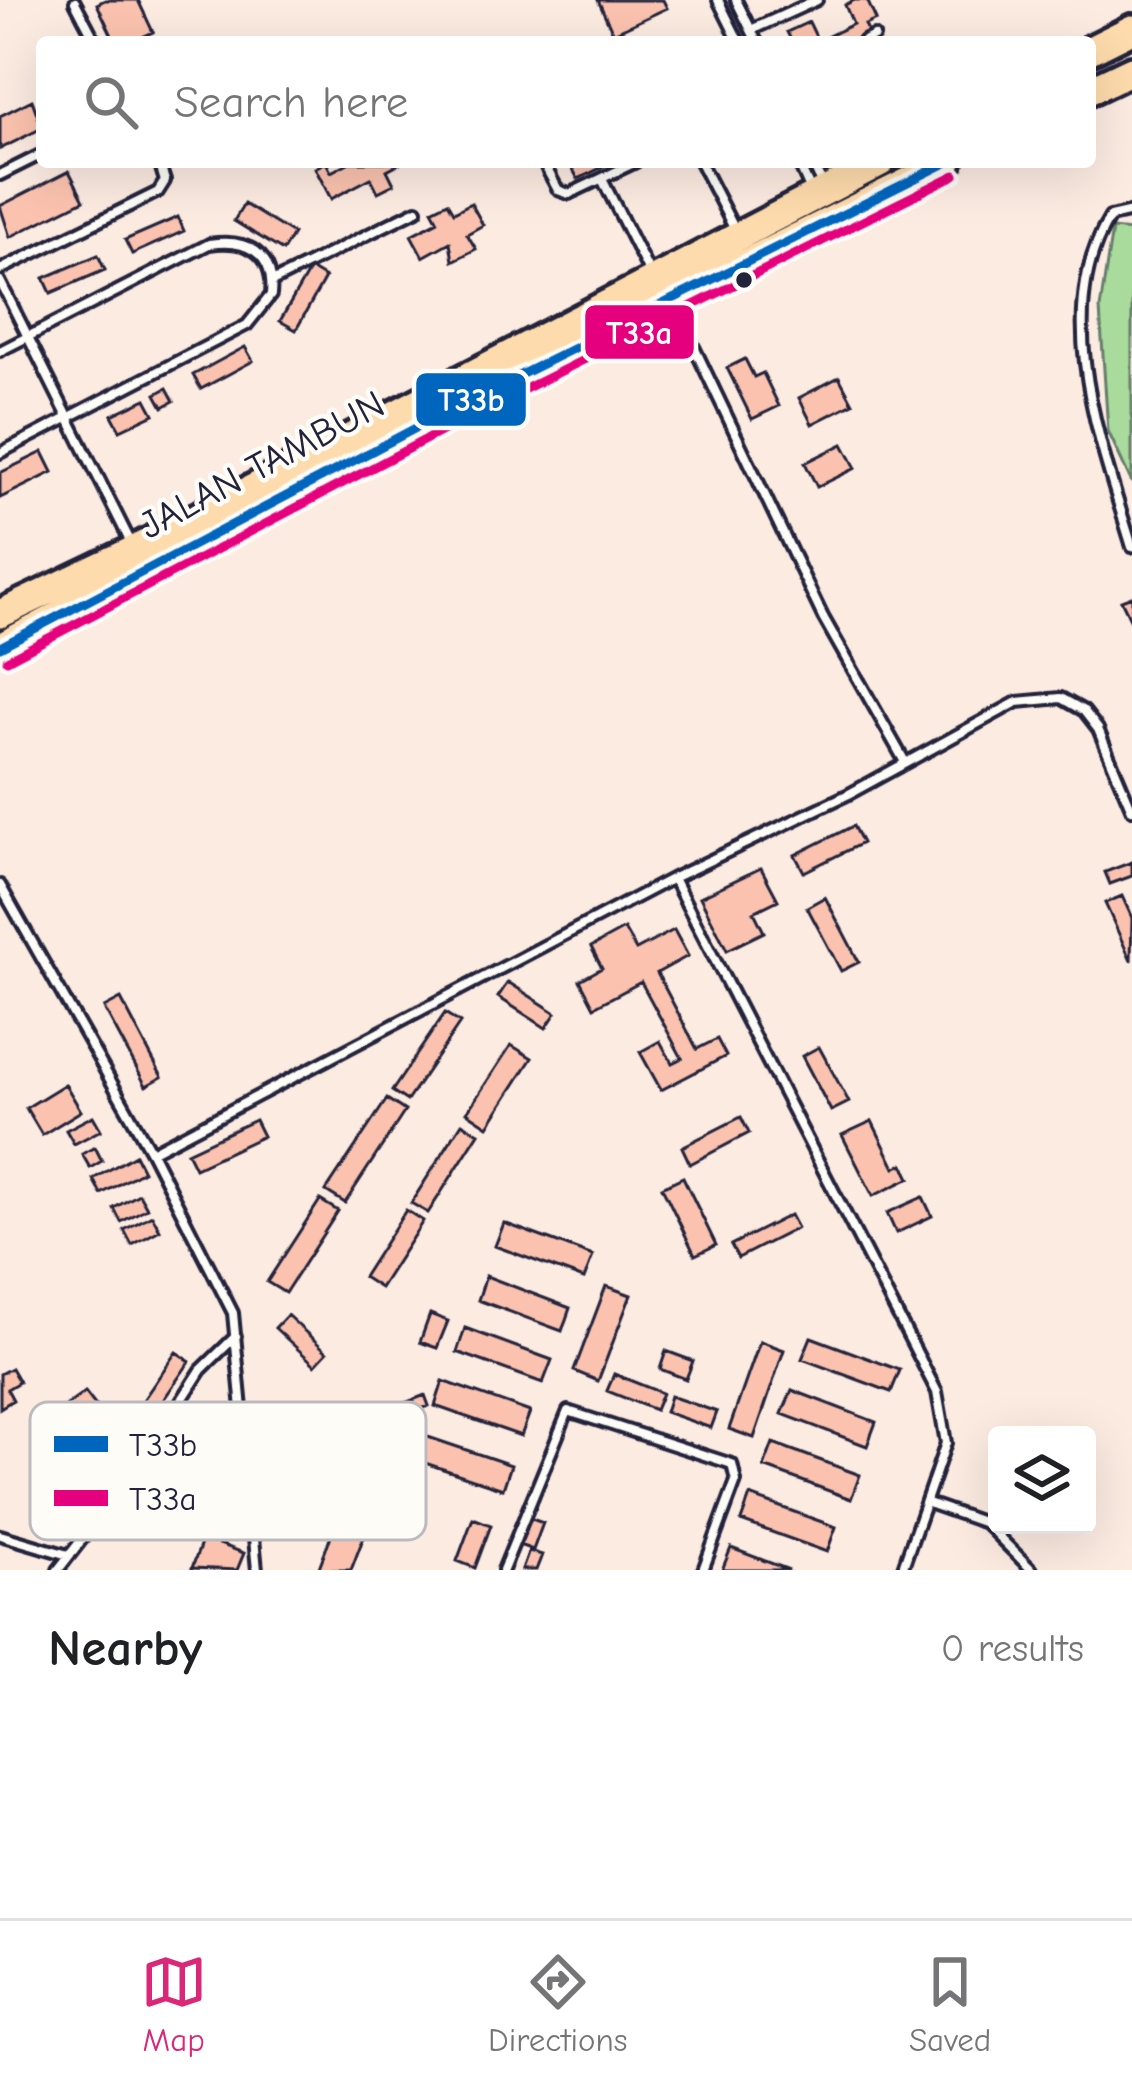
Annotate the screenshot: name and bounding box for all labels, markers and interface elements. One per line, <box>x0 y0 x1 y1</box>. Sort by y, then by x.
search box <box>36 36 1096 168</box>
icon: search <box>78 69 144 135</box>
text: Search here <box>174 76 408 128</box>
unlabelled marker <box>733 269 755 291</box>
line badge: T33a <box>583 303 696 361</box>
text: T33a <box>606 314 672 352</box>
line badge: T33b <box>414 371 528 428</box>
text: T33b <box>437 381 505 419</box>
street label: JALAN TAMBUN <box>132 382 392 548</box>
legend <box>30 1402 426 1540</box>
text: T33b <box>129 1426 197 1464</box>
map controls <box>988 1426 1096 1534</box>
button: layers <box>988 1426 1096 1534</box>
text: T33a <box>129 1480 197 1518</box>
text: Nearby <box>48 1619 202 1678</box>
text: 0 results <box>941 1626 1084 1671</box>
tab: Map <box>141 1949 207 2059</box>
tab: Directions <box>488 1949 628 2059</box>
tab: Saved <box>909 1949 991 2059</box>

